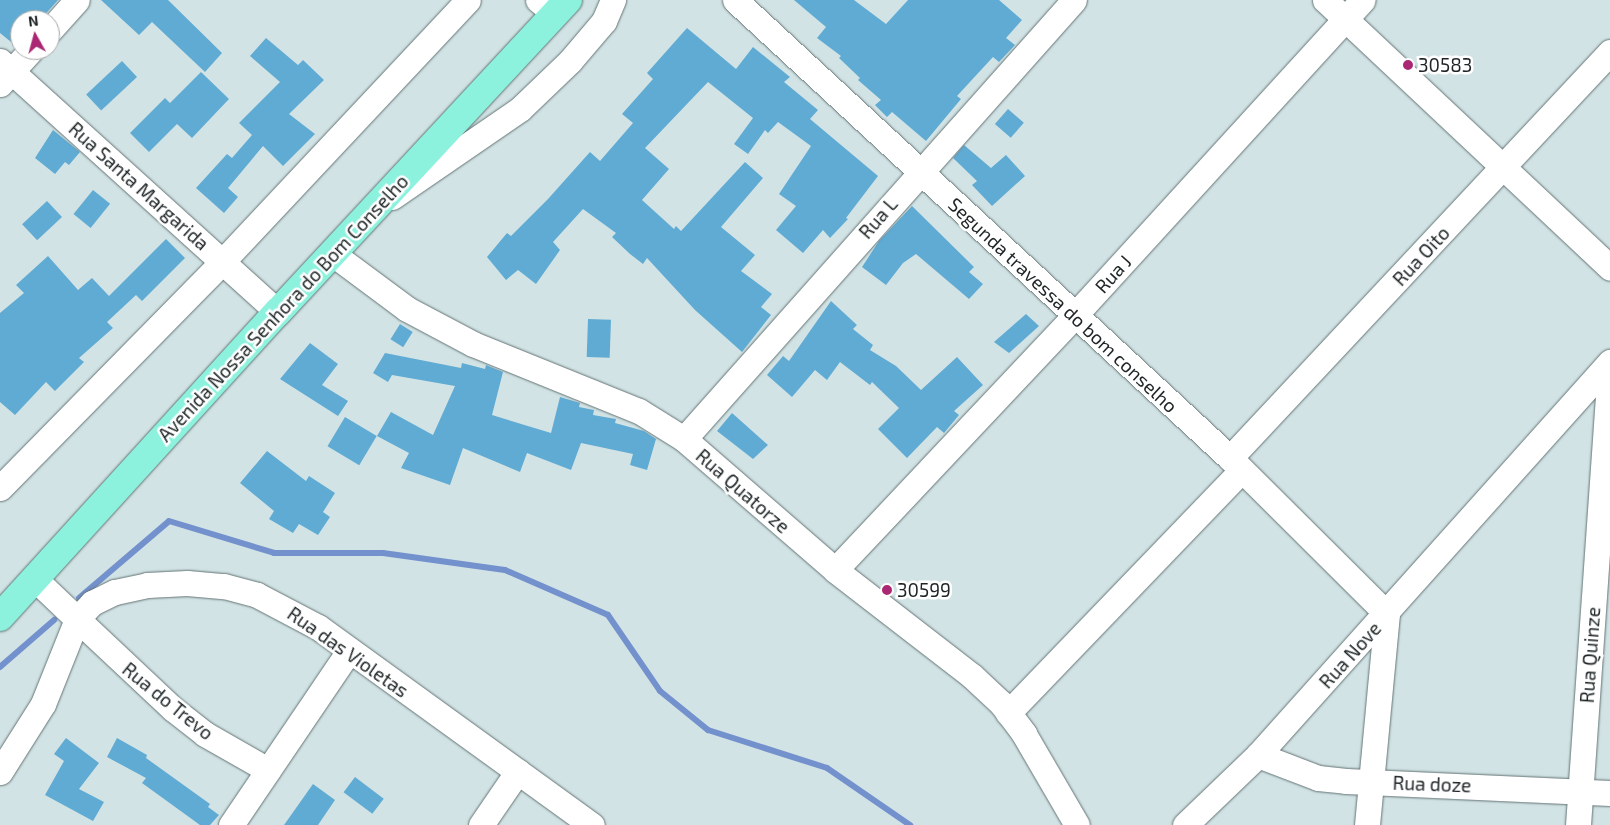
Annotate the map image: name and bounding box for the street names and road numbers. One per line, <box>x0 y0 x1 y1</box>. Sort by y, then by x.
street label: Rua Santa Margarida <box>64 117 214 255</box>
street label: Avenida Nossa Senhora do Bom Conselho <box>153 170 413 446</box>
street label: Rua L <box>854 193 902 243</box>
street label: Segunda travessa do bom conselho <box>944 193 1182 417</box>
street label: Rua Oito <box>1388 222 1454 290</box>
street label: Rua J <box>1090 250 1136 298</box>
street label: Rua Quatorze <box>691 444 795 538</box>
street label: Rua das Violetas <box>283 602 413 702</box>
street label: Rua Quinze <box>1575 606 1605 704</box>
street label: Rua Nove <box>1314 617 1386 693</box>
street label: Rua do Trevo <box>118 657 218 745</box>
street label: Rua doze <box>1392 771 1472 797</box>

